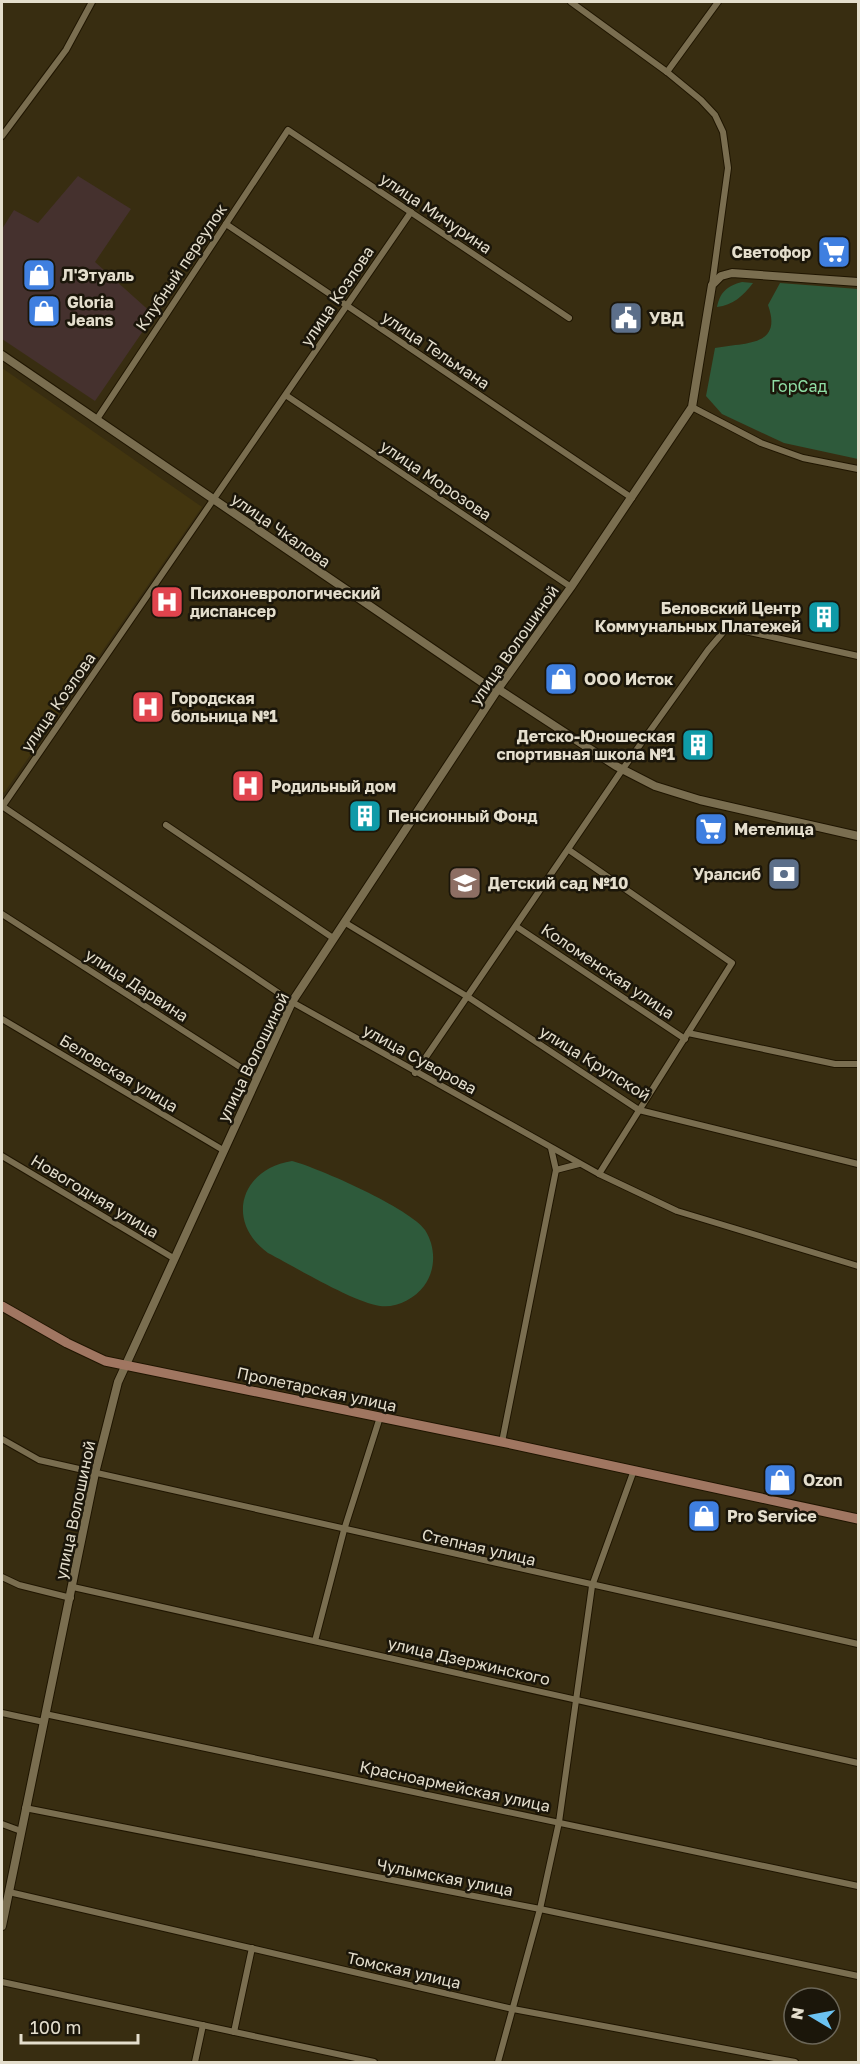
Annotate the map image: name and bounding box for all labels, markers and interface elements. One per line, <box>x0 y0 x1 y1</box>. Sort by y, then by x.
street label: улица Мичурина <box>376 168 496 258</box>
street label: Клубный переулок <box>131 200 231 334</box>
supermarket icon: Светофор <box>816 234 852 270</box>
street label: улица Козлова <box>296 242 378 350</box>
place label: Светофор <box>732 242 811 262</box>
shop icon: Л'Этуаль <box>21 257 57 293</box>
place label: Л'Этуаль <box>62 265 134 285</box>
place label: Gloria Jeans <box>67 292 114 330</box>
shop icon: Gloria Jeans <box>26 293 62 329</box>
public building icon: УВД <box>608 300 644 336</box>
street label: улица Тельмана <box>378 307 494 393</box>
place label: УВД <box>649 308 684 328</box>
park label: ГорСад <box>771 376 827 396</box>
street label: улица Морозова <box>377 435 495 525</box>
street label: улица Чкалова <box>227 488 335 572</box>
street label: улица Волошиной <box>465 581 563 709</box>
place label: Психоневрологический диспансер <box>190 583 380 621</box>
hospital icon: Психоневрологический диспансер <box>149 584 185 620</box>
place label: Беловский Центр Коммунальных Платежей <box>595 598 801 636</box>
building icon: Беловский Центр Коммунальных Платежей <box>806 599 842 635</box>
street label: улица Козлова <box>16 648 100 756</box>
shop icon: ООО Исток <box>543 661 579 697</box>
place label: ООО Исток <box>584 669 674 689</box>
place label: Городская больница №1 <box>171 688 277 726</box>
hospital icon: Городская больница №1 <box>130 689 166 725</box>
place label: Детско-Юношеская спортивная школа №1 <box>497 726 675 764</box>
building icon: Детско-Юношеская спортивная школа №1 <box>680 727 716 763</box>
hospital icon: Родильный дом <box>230 768 266 804</box>
place label: Родильный дом <box>271 776 396 796</box>
building icon: Пенсионный Фонд <box>347 798 383 834</box>
place label: Пенсионный Фонд <box>388 806 537 826</box>
supermarket icon: Метелица <box>693 811 729 847</box>
place label: Метелица <box>734 819 814 839</box>
bank icon: Уралсиб <box>766 856 802 892</box>
place label: Уралсиб <box>693 864 761 884</box>
school or university icon: Детский сад №10 <box>447 865 483 901</box>
place label: Детский сад №10 <box>488 873 628 893</box>
street label: Коломенская улица <box>537 919 679 1023</box>
street label: улица Дарвина <box>82 944 192 1026</box>
street label: улица Волошиной <box>213 989 293 1125</box>
street label: улица Суворова <box>360 1019 480 1099</box>
street label: улица Крупской <box>536 1021 654 1105</box>
street label: Беловская улица <box>56 1030 182 1116</box>
street label: Новогодняя улица <box>27 1150 163 1242</box>
street label: Пролетарская улица <box>235 1362 399 1416</box>
street label: улица Волошиной <box>50 1439 100 1581</box>
shop icon: Ozon <box>762 1462 798 1498</box>
place label: Ozon <box>803 1470 843 1490</box>
shop icon: Pro Service <box>686 1498 722 1534</box>
place label: Pro Service <box>727 1506 817 1526</box>
street label: Степная улица <box>420 1524 538 1570</box>
street label: улица Дзержинского <box>386 1633 552 1689</box>
street label: Красноармейская улица <box>358 1756 552 1816</box>
street label: Чулымская улица <box>375 1854 515 1900</box>
street label: Томская улица <box>345 1947 463 1993</box>
north arrow <box>782 1986 842 2046</box>
text: N <box>786 2006 808 2021</box>
scale bar <box>21 2007 138 2045</box>
text: 100 m <box>30 2016 81 2038</box>

